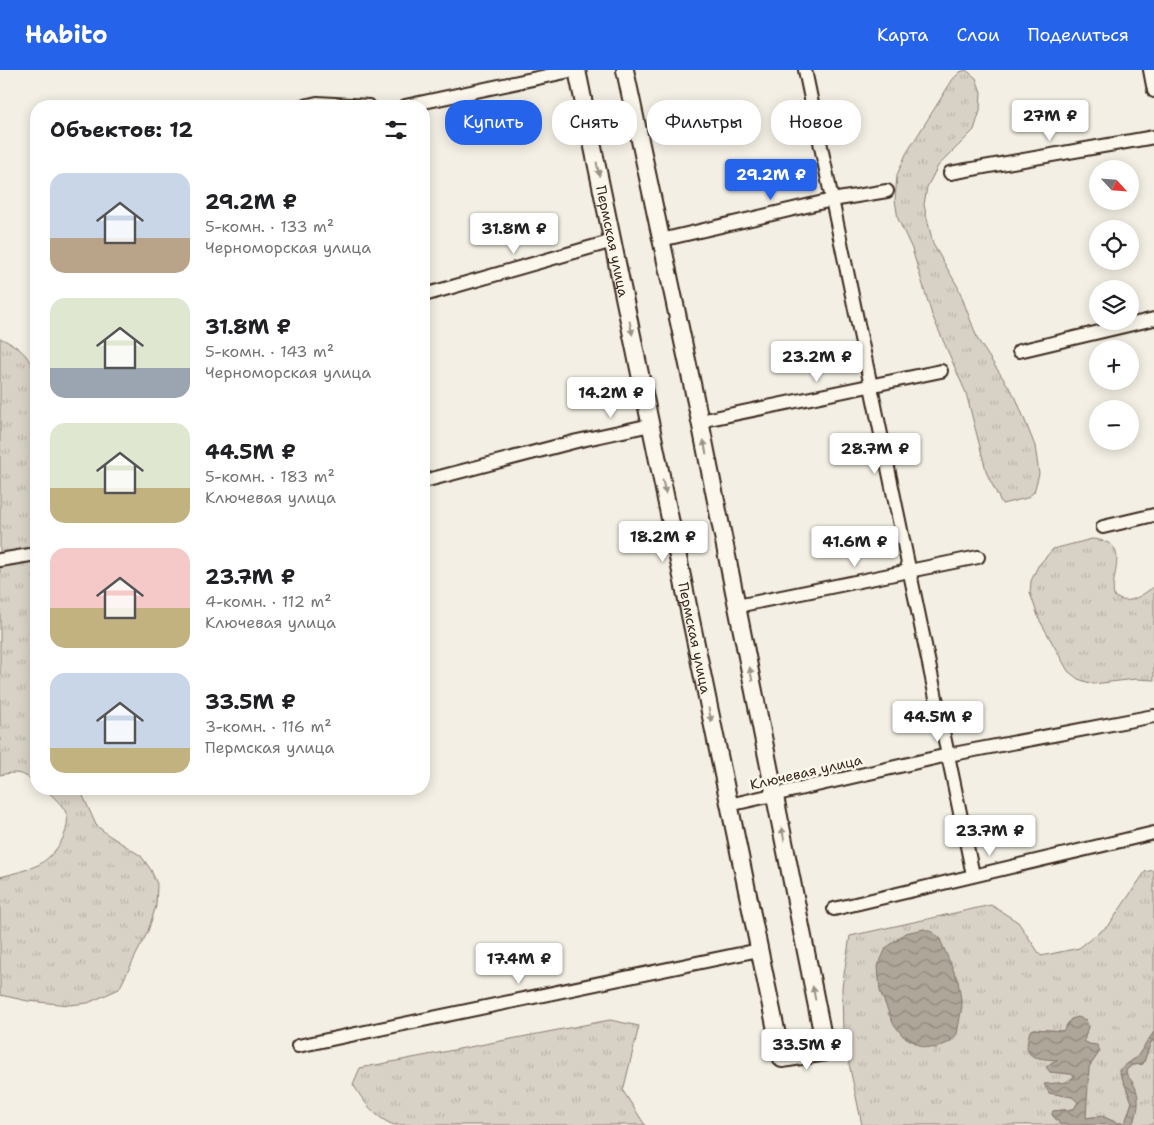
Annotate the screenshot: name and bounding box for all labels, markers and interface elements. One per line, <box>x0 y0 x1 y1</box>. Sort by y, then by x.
text: Habito <box>25 19 108 51</box>
text: Карта <box>877 23 928 47</box>
text: Слои <box>956 23 1000 47</box>
text: Поделиться <box>1028 23 1129 47</box>
chip: Купить <box>445 100 542 145</box>
chip: Снять <box>552 100 637 145</box>
chip: Фильтры <box>647 100 761 145</box>
chip: Новое <box>771 100 861 145</box>
pin: 27M ₽ <box>1015 100 1085 142</box>
text: 27M ₽ <box>1023 105 1077 126</box>
text: Объектов: 12 <box>50 116 193 144</box>
icon: filters <box>382 116 410 144</box>
pin: 29.2M ₽ <box>725 158 817 201</box>
north arrow <box>1089 160 1139 210</box>
map controls <box>1089 160 1139 450</box>
one-way arrow <box>594 162 602 177</box>
text: 29.2M ₽ <box>736 164 806 185</box>
street label: Пермская улица <box>592 184 633 299</box>
text: 29.2M ₽ <box>205 188 297 216</box>
icon: home <box>90 193 150 253</box>
pin: 31.8M ₽ <box>468 212 560 255</box>
text: 5-комн. · 133 m² <box>205 216 334 237</box>
text: 31.8M ₽ <box>481 218 547 239</box>
button: locate <box>1089 220 1139 270</box>
text: Черноморская улица <box>205 237 371 258</box>
button: layers <box>1089 280 1139 330</box>
text: 31.8M ₽ <box>205 313 291 341</box>
icon: home <box>90 318 150 378</box>
one-way arrow <box>627 321 635 337</box>
pin: 23.2M ₽ <box>771 340 863 383</box>
button: + <box>1089 340 1139 390</box>
text: 5-комн. · 143 m² <box>205 341 334 362</box>
text: 23.2M ₽ <box>782 346 852 367</box>
text: Черноморская улица <box>205 362 371 383</box>
pin: 14.2M ₽ <box>565 376 657 419</box>
text: 14.2M ₽ <box>578 382 644 403</box>
button: − <box>1089 400 1139 450</box>
pin: 28.7M ₽ <box>829 432 921 475</box>
text: 44.5M ₽ <box>205 438 296 466</box>
one-way arrow <box>700 438 708 454</box>
text: 28.7M ₽ <box>841 438 909 459</box>
icon: home <box>90 443 150 503</box>
text: 5-комн. · 183 m² <box>205 466 335 487</box>
one-way arrow <box>660 480 668 496</box>
text: Ключевая улица <box>205 487 336 508</box>
pin: 18.2M ₽ <box>617 520 709 563</box>
text: 18.2M ₽ <box>630 526 696 547</box>
pin: 41.6M ₽ <box>809 526 901 568</box>
text: 41.6M ₽ <box>822 531 888 552</box>
text: 23.7M ₽ <box>205 563 295 591</box>
icon: home <box>90 568 150 628</box>
street label: Пермская улица <box>674 581 715 696</box>
text: 4-комн. · 112 m² <box>205 591 332 612</box>
text: Ключевая улица <box>205 612 336 633</box>
one-way arrow <box>747 667 755 682</box>
text: 33.5M ₽ <box>205 688 296 716</box>
icon: home <box>90 693 150 753</box>
pin: 44.5M ₽ <box>892 700 984 743</box>
text: 44.5M ₽ <box>903 706 973 727</box>
one-way arrow <box>707 708 715 724</box>
text: 3-комн. · 116 m² <box>205 716 332 737</box>
text: Пермская улица <box>205 737 334 758</box>
street label: Ключевая улица <box>748 750 864 794</box>
pin: 23.7M ₽ <box>944 814 1036 857</box>
text: 23.7M ₽ <box>956 820 1024 841</box>
one-way arrow <box>778 825 786 841</box>
pin: 17.4M ₽ <box>473 942 565 985</box>
text: 17.4M ₽ <box>487 948 551 969</box>
one-way arrow <box>810 986 818 1001</box>
pin: 33.5M ₽ <box>761 1028 853 1071</box>
text: 33.5M ₽ <box>772 1034 842 1055</box>

